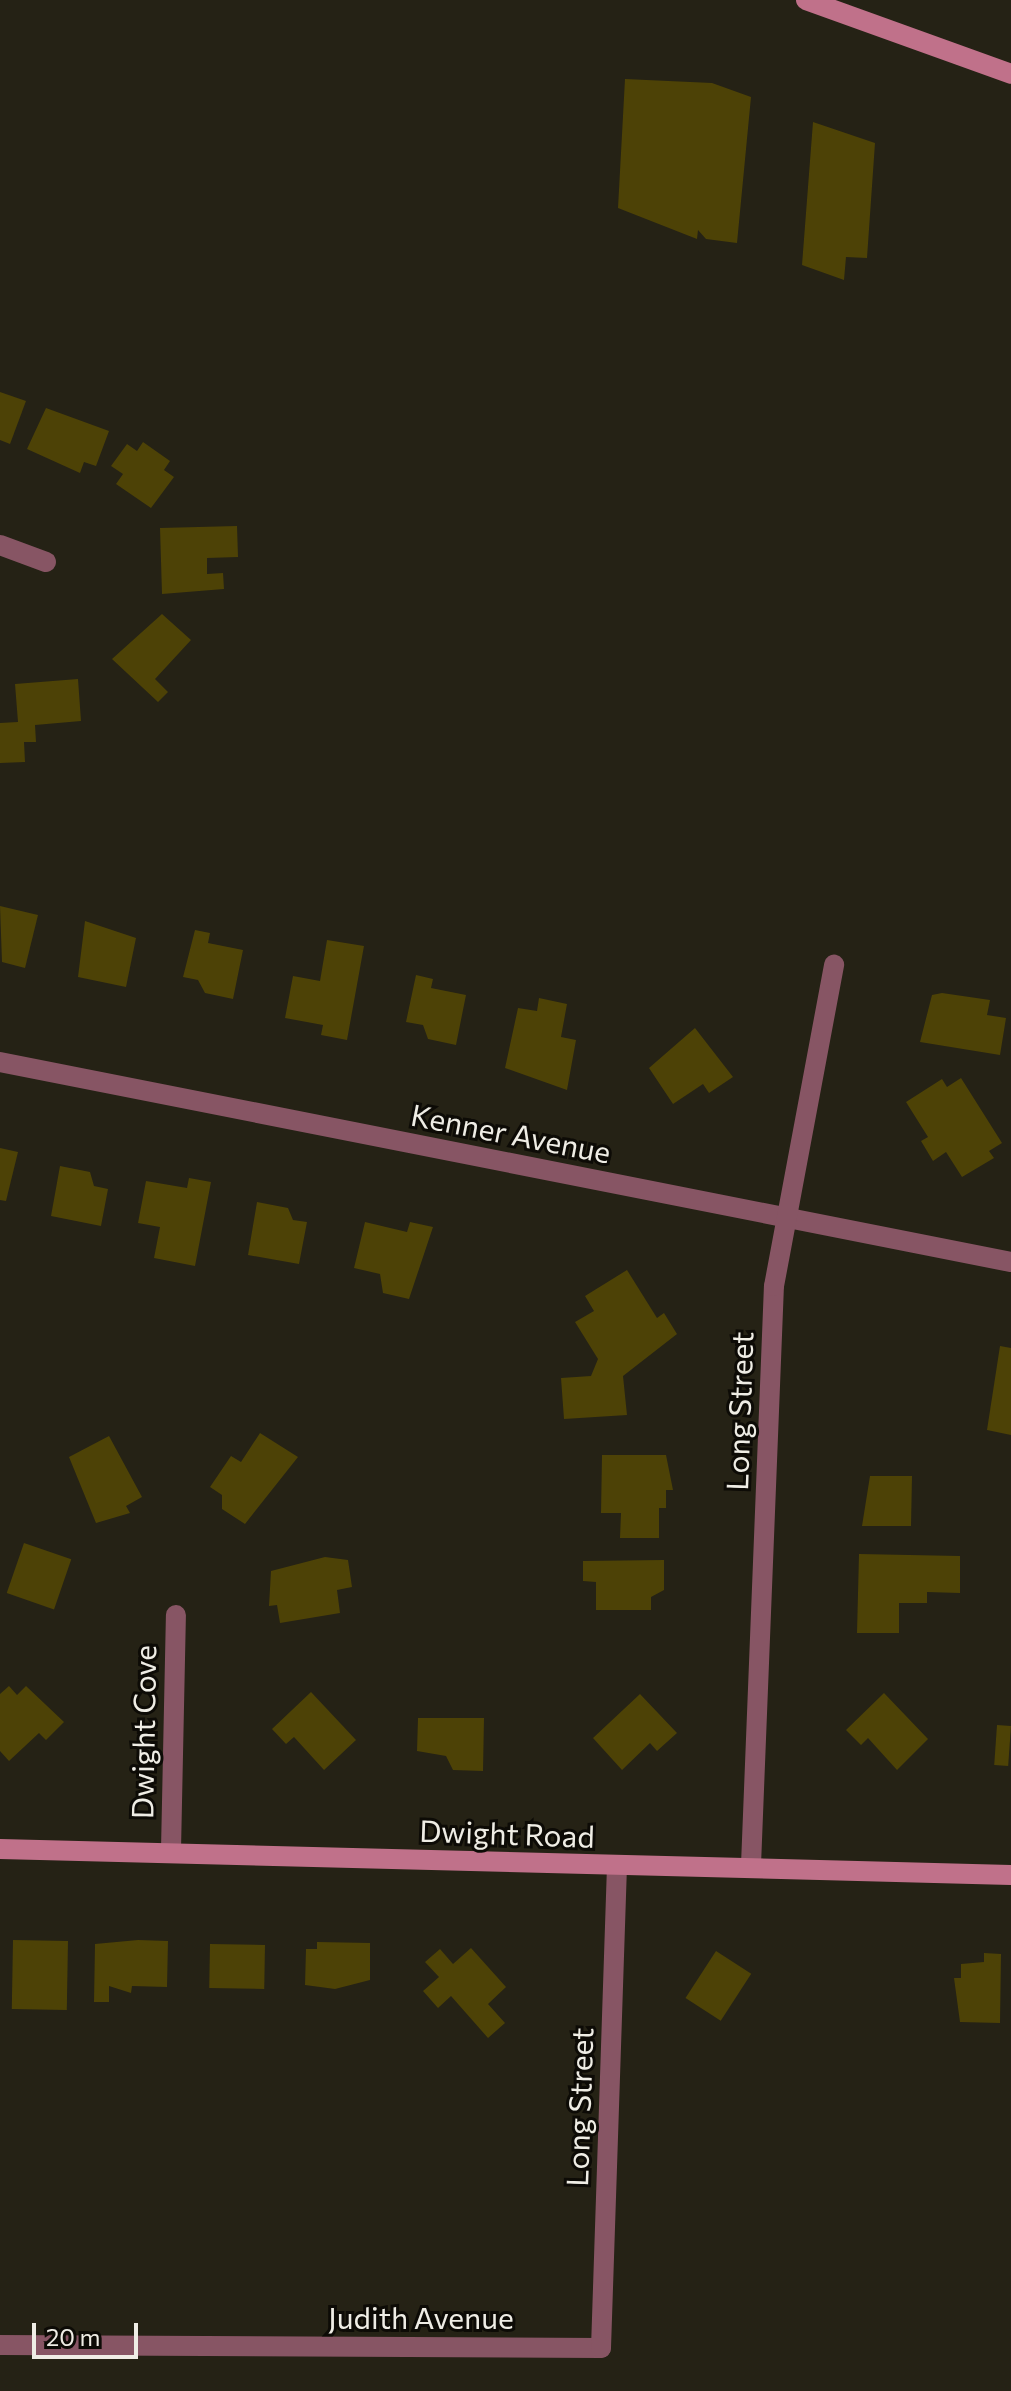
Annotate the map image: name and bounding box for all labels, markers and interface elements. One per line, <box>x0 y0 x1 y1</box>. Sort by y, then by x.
street label: Kenner Avenue <box>408 1096 614 1170</box>
street label: Long Street <box>718 1331 760 1491</box>
street label: Dwight Cove <box>123 1645 163 1819</box>
street label: Dwight Road <box>419 1812 595 1854</box>
street label: Long Street <box>558 2027 600 2187</box>
street label: Judith Avenue <box>328 2299 514 2335</box>
scale bar <box>36 2307 142 2357</box>
text: 20 m <box>46 2322 100 2351</box>

